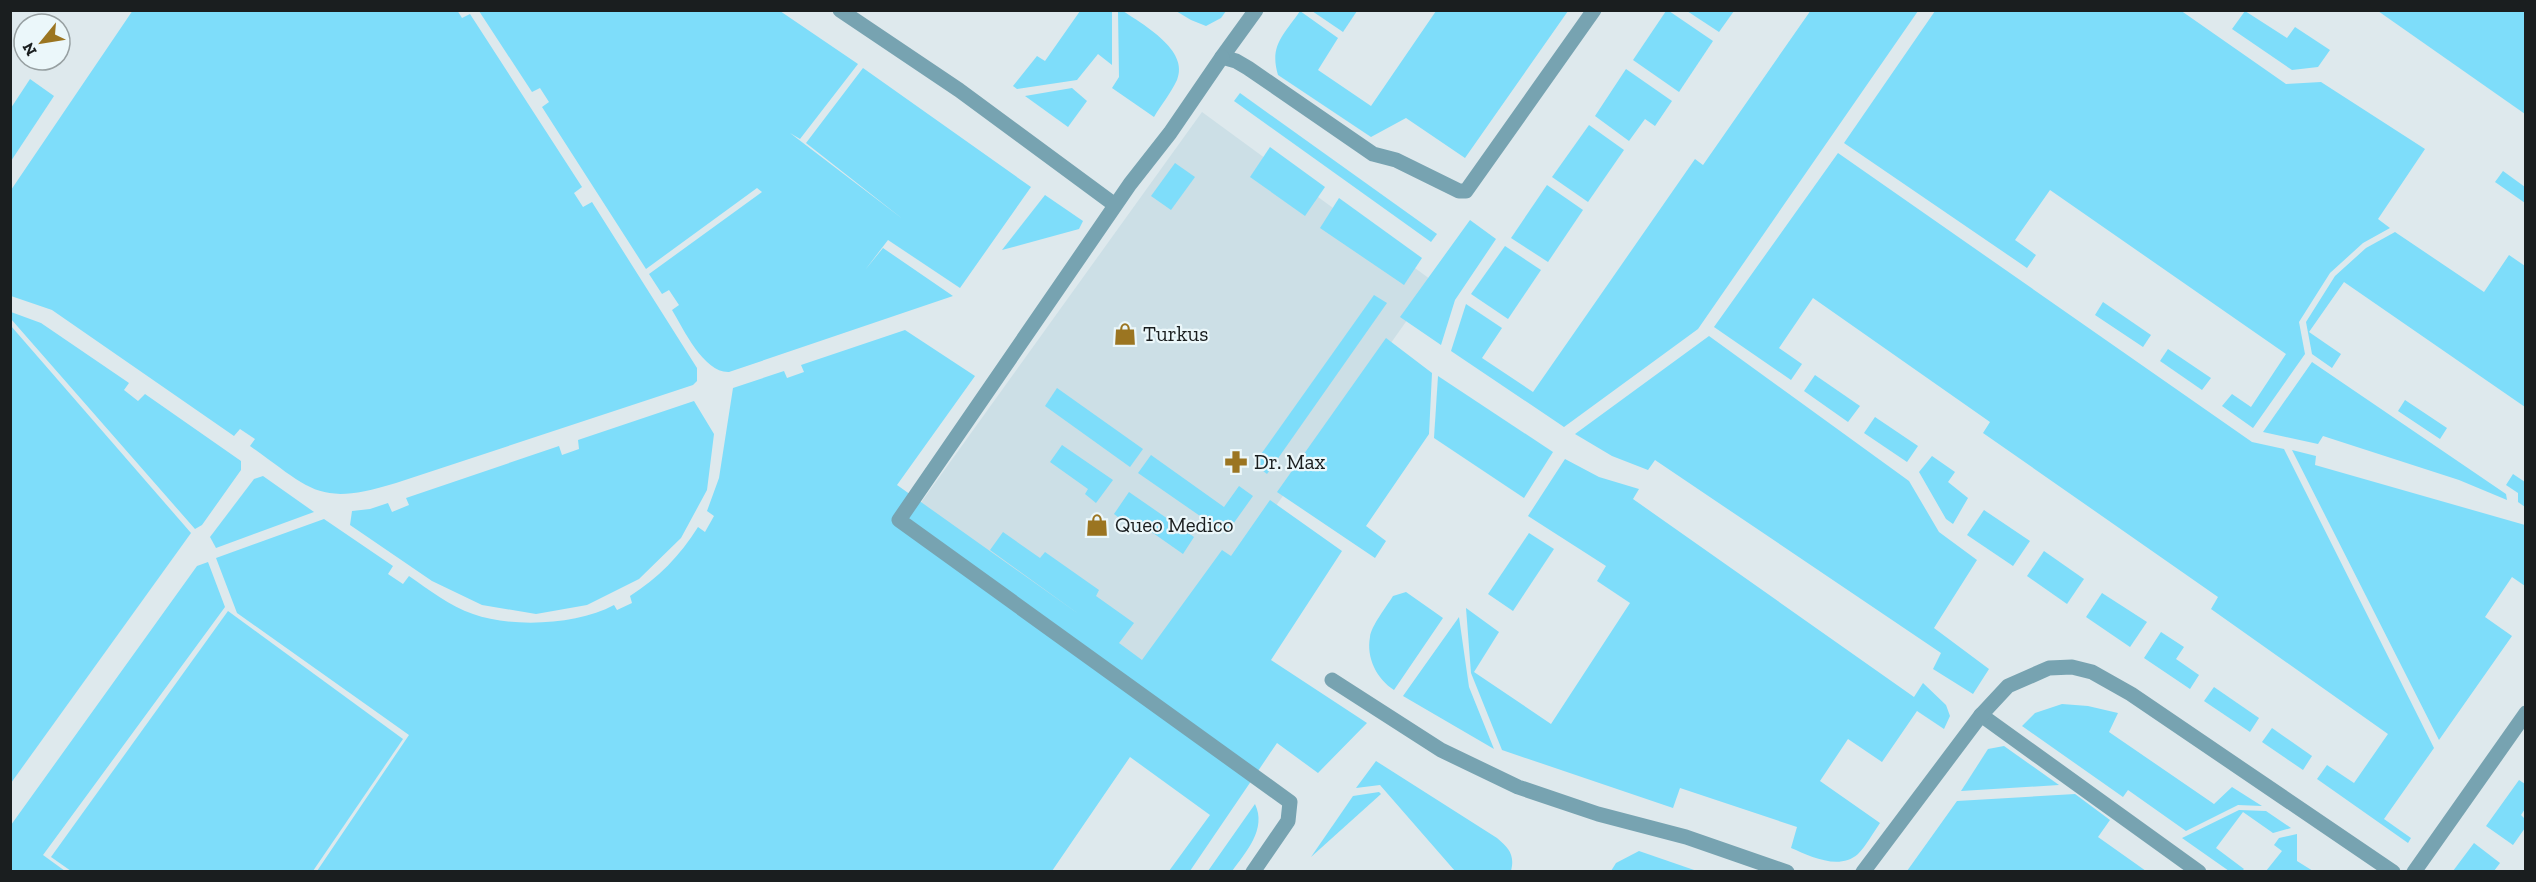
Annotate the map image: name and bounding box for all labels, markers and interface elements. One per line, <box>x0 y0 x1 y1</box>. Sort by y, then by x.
north arrow <box>12 12 72 72</box>
text: N <box>18 39 41 59</box>
shop icon: Turkus <box>1112 321 1138 347</box>
place label: Turkus <box>1143 321 1208 346</box>
pharmacy icon: Dr. Max <box>1223 449 1249 475</box>
place label: Dr. Max <box>1254 449 1326 474</box>
shop icon: Queo Medico <box>1084 512 1110 538</box>
place label: Queo Medico <box>1115 512 1233 537</box>

